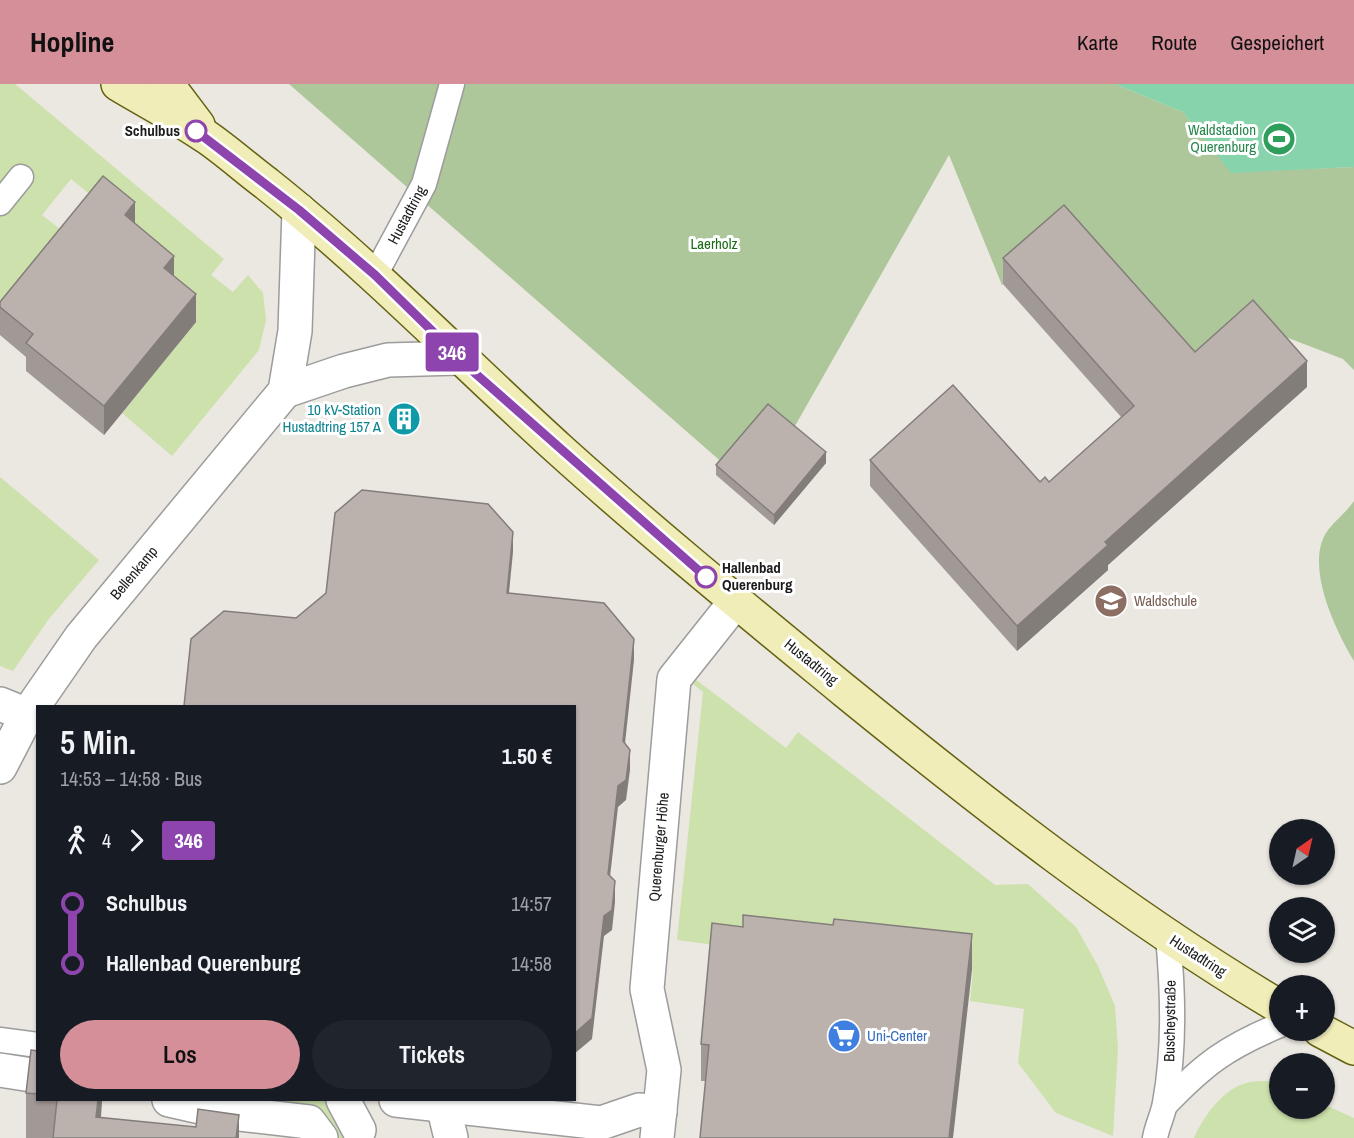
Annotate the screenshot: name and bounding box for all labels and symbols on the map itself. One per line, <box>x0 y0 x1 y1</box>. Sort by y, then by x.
place label: Waldstadion Querenburg <box>1188 119 1256 157</box>
place label: Schulbus <box>125 120 180 141</box>
marker: Schulbus <box>185 120 207 142</box>
sports icon: Waldstadion Querenburg <box>1261 121 1297 157</box>
street label: Hustadtring <box>382 182 431 248</box>
park label: Laerholz <box>690 233 738 254</box>
line badge: 346 <box>418 332 486 372</box>
place label: 10 kV-Station Hustadtring 157 A <box>283 399 382 437</box>
building icon: 10 kV-Station Hustadtring 157 A <box>386 401 422 437</box>
street label: Bellenkamp <box>105 541 162 604</box>
place label: Hallenbad Querenburg <box>722 557 793 595</box>
marker: Hallenbad Querenburg <box>695 566 717 588</box>
school or university icon: Waldschule <box>1093 583 1129 619</box>
place label: Waldschule <box>1134 590 1197 611</box>
street label: Hustadtring <box>780 633 843 690</box>
street label: Querenburger Höhe <box>643 791 674 902</box>
north arrow <box>1269 819 1335 885</box>
street label: Hustadtring <box>1166 929 1231 982</box>
street label: Buscheystraße <box>1158 980 1181 1062</box>
supermarket icon: Uni-Center <box>826 1018 862 1054</box>
place label: Uni-Center <box>867 1025 927 1046</box>

